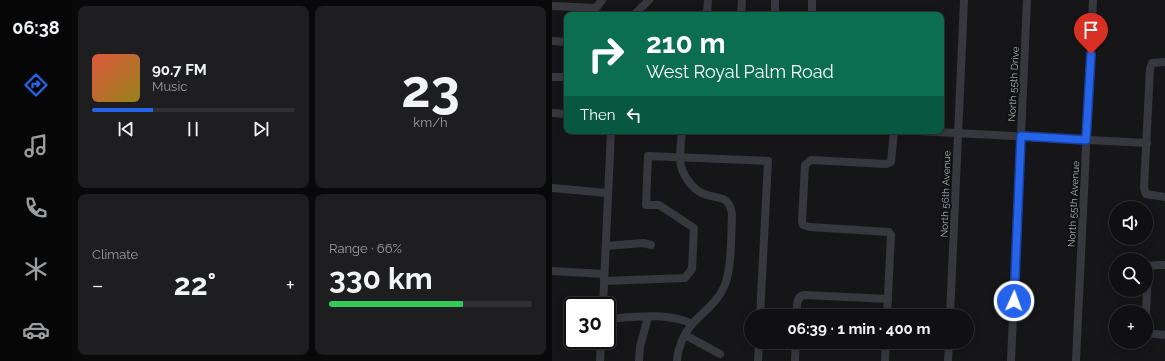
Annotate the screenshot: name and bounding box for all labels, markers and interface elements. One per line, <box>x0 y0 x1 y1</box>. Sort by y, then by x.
pin <box>1074 13 1108 54</box>
text: 06:38 <box>12 17 60 38</box>
icon: arrive <box>1080 19 1102 41</box>
text: 210 m <box>646 27 726 60</box>
icon: right <box>580 28 632 80</box>
street label: North 55th Drive <box>1006 46 1021 122</box>
text: 23 <box>401 58 460 119</box>
text: 90.7 FM <box>152 61 207 79</box>
text: West Royal Palm Road <box>646 61 834 82</box>
icon: directions <box>22 71 50 99</box>
text: Music <box>152 79 187 94</box>
icon: left <box>623 104 645 126</box>
text: Then <box>580 106 615 124</box>
text: km/h <box>413 115 448 130</box>
icon: previous <box>115 118 137 140</box>
icon: pause <box>182 118 204 140</box>
icon: next <box>250 118 272 140</box>
icon: music <box>22 132 50 160</box>
street label: North 56th Avenue <box>938 150 953 238</box>
street label: North 55th Avenue <box>1066 161 1081 247</box>
icon: phone <box>22 194 50 222</box>
map controls <box>1109 201 1153 349</box>
button: sound <box>1109 201 1153 245</box>
text: Range · 66% <box>329 241 402 256</box>
text: Climate <box>92 247 138 262</box>
button: search <box>1109 253 1153 297</box>
icon: climate <box>22 255 50 283</box>
text: 330 km <box>329 261 433 296</box>
text: 22° <box>174 267 216 302</box>
text: − <box>92 272 104 298</box>
text: + <box>286 272 295 298</box>
position arrow <box>993 280 1035 322</box>
speed limit sign: 30 <box>564 297 616 349</box>
button: + <box>1109 305 1153 349</box>
icon: car <box>22 316 50 344</box>
text: 06:39 · 1 min · 400 m <box>788 320 930 338</box>

